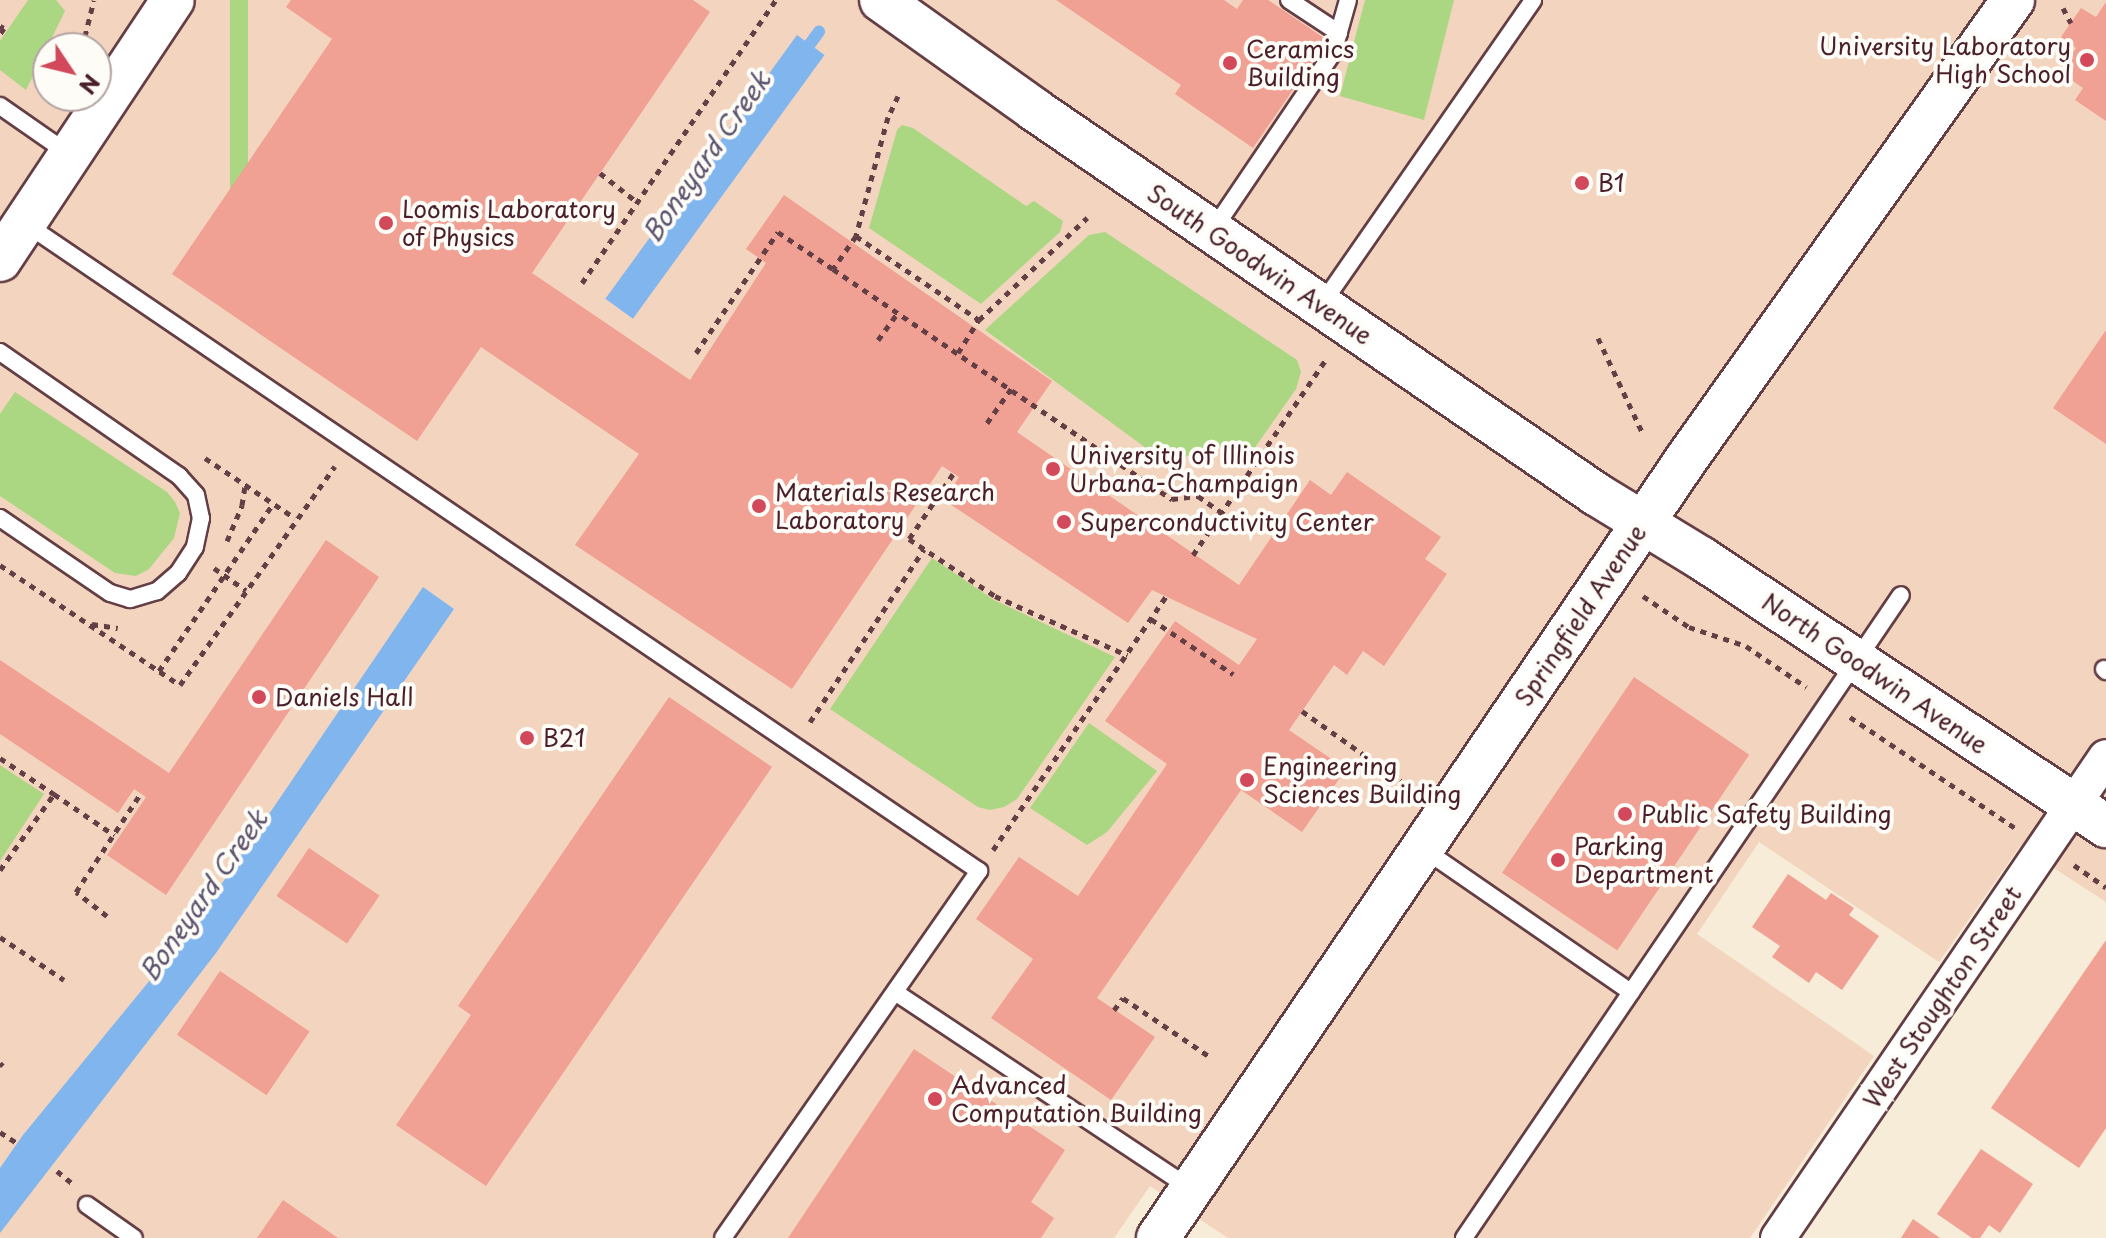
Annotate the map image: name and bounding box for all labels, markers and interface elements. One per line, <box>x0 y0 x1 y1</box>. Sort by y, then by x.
north arrow <box>32 32 112 112</box>
place label: University Laboratory High School <box>1819 32 2071 88</box>
place label: Ceramics Building <box>1246 35 1354 91</box>
marker: University Laboratory High School <box>2078 51 2096 69</box>
marker: Ceramics Building <box>1221 54 1239 72</box>
water label: Boneyard Creek <box>635 64 777 248</box>
text: N <box>72 68 109 102</box>
place label: B1 <box>1598 169 1625 197</box>
marker: B1 <box>1573 174 1591 192</box>
street label: South Goodwin Avenue <box>1143 178 1377 350</box>
place label: Loomis Laboratory of Physics <box>402 195 617 251</box>
marker: Loomis Laboratory of Physics <box>377 214 395 232</box>
place label: University of Illinois Urbana-Champaign <box>1069 441 1299 497</box>
marker: University of Illinois Urbana-Champaign <box>1044 460 1062 478</box>
place label: Materials Research Laboratory <box>775 478 996 534</box>
marker: Materials Research Laboratory <box>750 497 768 515</box>
place label: Superconductivity Center <box>1080 508 1375 536</box>
marker: Superconductivity Center <box>1055 513 1073 531</box>
street label: Springfield Avenue <box>1508 519 1652 711</box>
street label: North Goodwin Avenue <box>1758 587 1992 759</box>
place label: Daniels Hall <box>275 683 414 711</box>
marker: Daniels Hall <box>250 688 268 706</box>
place label: B21 <box>543 724 585 752</box>
marker: B21 <box>518 729 536 747</box>
place label: Engineering Sciences Building <box>1263 752 1463 808</box>
marker: Engineering Sciences Building <box>1238 771 1256 789</box>
place label: Public Safety Building <box>1641 800 1894 828</box>
water label: Boneyard Creek <box>132 803 274 987</box>
marker: Public Safety Building <box>1616 805 1634 823</box>
place label: Parking Department <box>1574 832 1714 888</box>
marker: Parking Department <box>1549 851 1567 869</box>
street label: West Stoughton Street <box>1857 881 2027 1113</box>
place label: Advanced Computation Building <box>951 1071 1202 1127</box>
marker: Advanced Computation Building <box>926 1090 944 1108</box>

